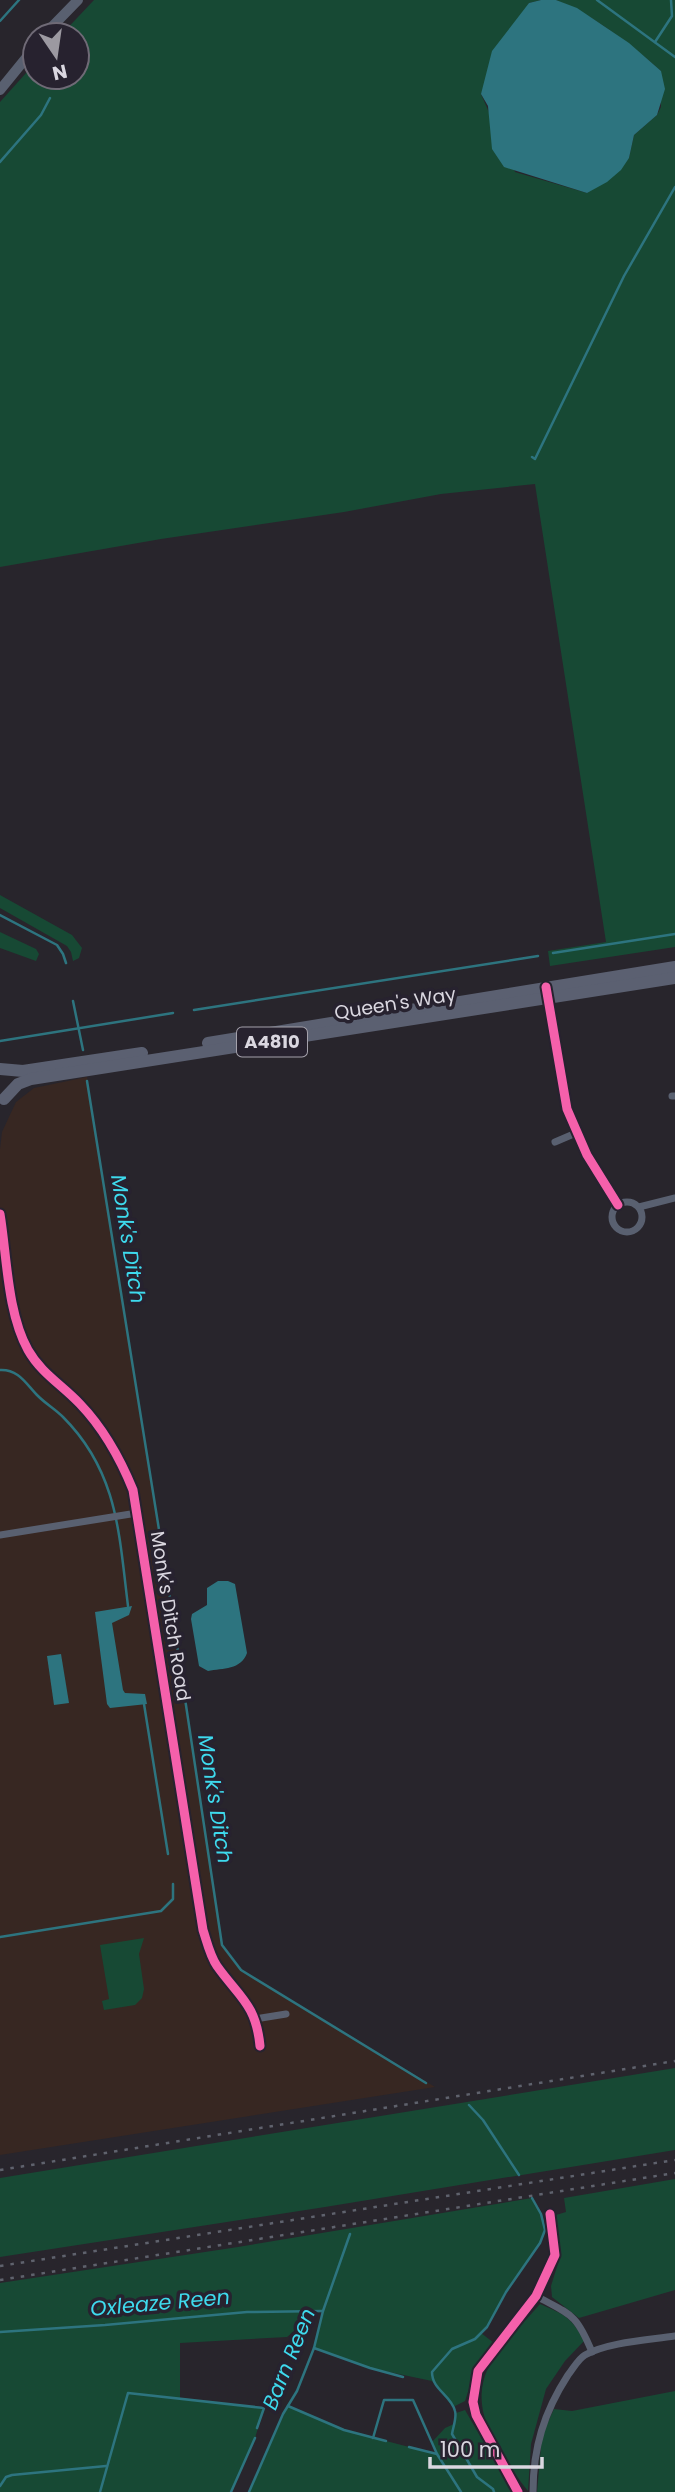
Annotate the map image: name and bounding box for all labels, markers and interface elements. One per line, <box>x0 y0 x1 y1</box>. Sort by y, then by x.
north arrow <box>21 21 91 91</box>
text: N <box>50 57 70 87</box>
street label: Queen's Way <box>332 980 458 1026</box>
road number: A4810 <box>237 1028 307 1056</box>
water label: Monk's Ditch <box>104 1172 153 1305</box>
street label: Monk's Ditch Road <box>144 1529 197 1703</box>
water label: Monk's Ditch <box>191 1732 240 1865</box>
water label: Oxleaze Reen <box>89 2282 231 2323</box>
water label: Barn Reen <box>255 2304 322 2414</box>
scale bar <box>430 2426 542 2470</box>
text: 100 m <box>440 2435 500 2464</box>

